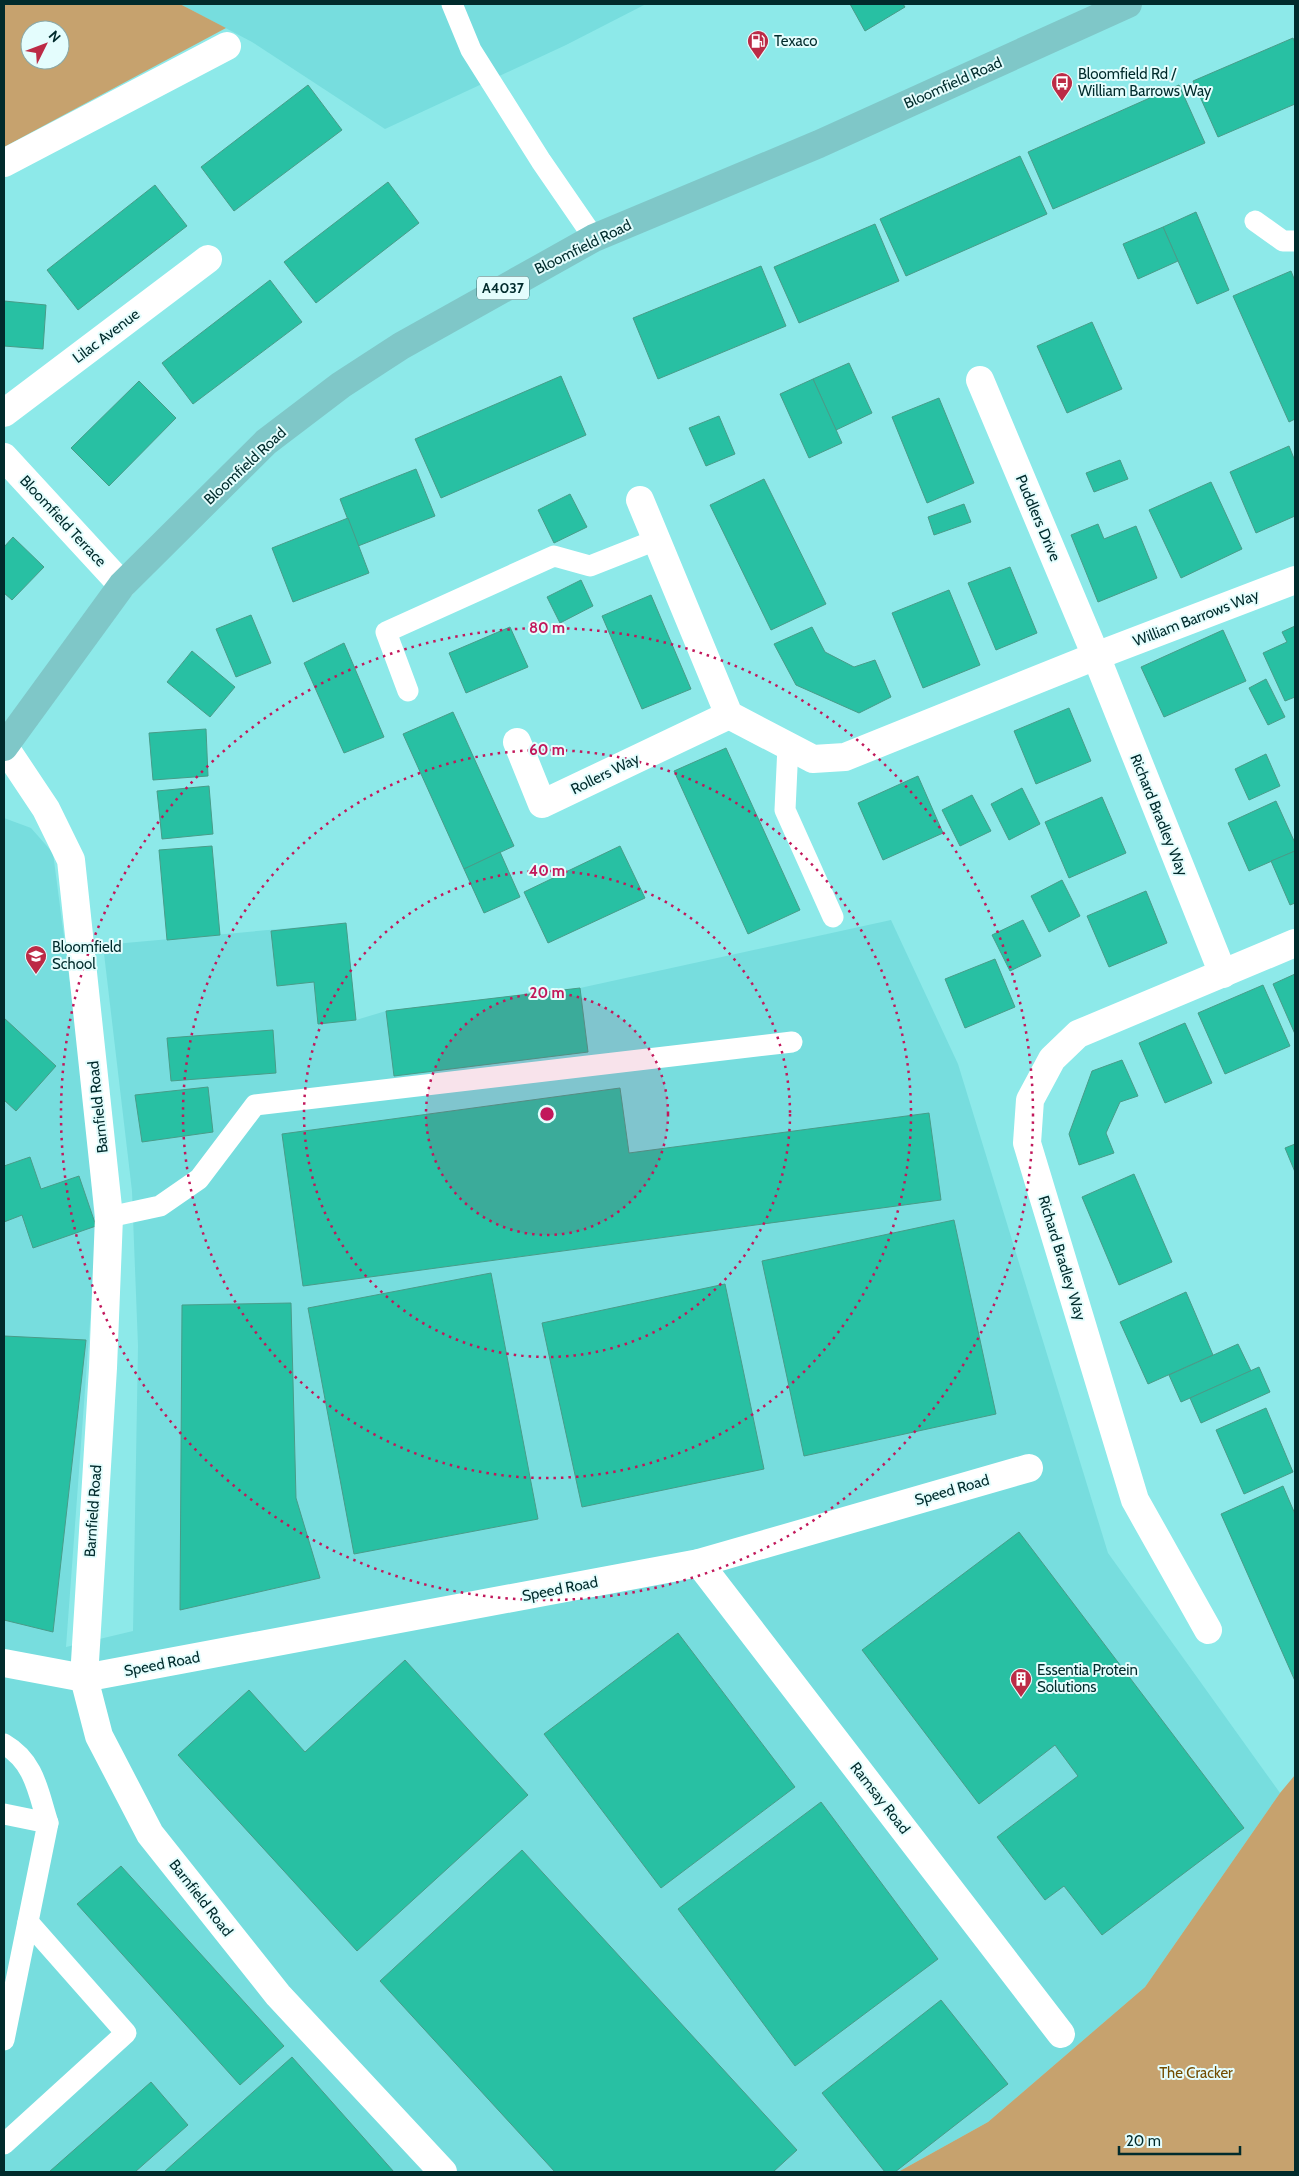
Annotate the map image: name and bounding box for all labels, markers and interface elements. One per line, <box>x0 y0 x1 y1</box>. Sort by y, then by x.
north arrow <box>20 20 70 70</box>
text: N <box>45 27 65 46</box>
fuel station icon: Texaco <box>746 29 770 60</box>
place label: Texaco <box>774 32 818 50</box>
street label: Bloomfield Road <box>901 53 1005 113</box>
place label: Bloomfield Rd / William Barrows Way <box>1078 65 1212 100</box>
bus stop icon: Bloomfield Rd / William Barrows Way <box>1050 71 1074 102</box>
street label: Bloomfield Road <box>532 216 634 278</box>
road number: A4037 <box>477 276 529 300</box>
street label: Lilac Avenue <box>69 305 143 367</box>
street label: Bloomfield Road <box>200 423 290 509</box>
street label: Bloomfield Terrace <box>16 472 110 571</box>
street label: Puddlers Drive <box>1012 472 1064 564</box>
street label: William Barrows Way <box>1130 586 1262 650</box>
text: 80 m <box>529 619 565 637</box>
text: 60 m <box>529 741 565 759</box>
street label: Rollers Way <box>568 749 643 798</box>
street label: Richard Bradley Way <box>1126 752 1192 879</box>
text: 40 m <box>529 862 565 880</box>
place label: Bloomfield School <box>52 938 122 973</box>
school or university icon: Bloomfield School <box>24 944 48 975</box>
text: 20 m <box>530 984 564 1002</box>
street label: Barnfield Road <box>84 1060 112 1154</box>
centre of rings <box>538 1105 556 1123</box>
street label: Richard Bradley Way <box>1034 1193 1090 1323</box>
street label: Barnfield Road <box>81 1464 105 1558</box>
street label: Speed Road <box>913 1471 991 1509</box>
street label: Speed Road <box>521 1573 599 1605</box>
street label: Speed Road <box>123 1648 201 1680</box>
place label: Essentia Protein Solutions <box>1037 1661 1138 1696</box>
building icon: Essentia Protein Solutions <box>1009 1667 1033 1698</box>
street label: Ramsay Road <box>846 1759 914 1837</box>
street label: Barnfield Road <box>165 1856 237 1940</box>
park label: The Cracker <box>1159 2064 1233 2082</box>
scale bar <box>1119 2124 1240 2156</box>
text: 20 m <box>1126 2132 1161 2150</box>

